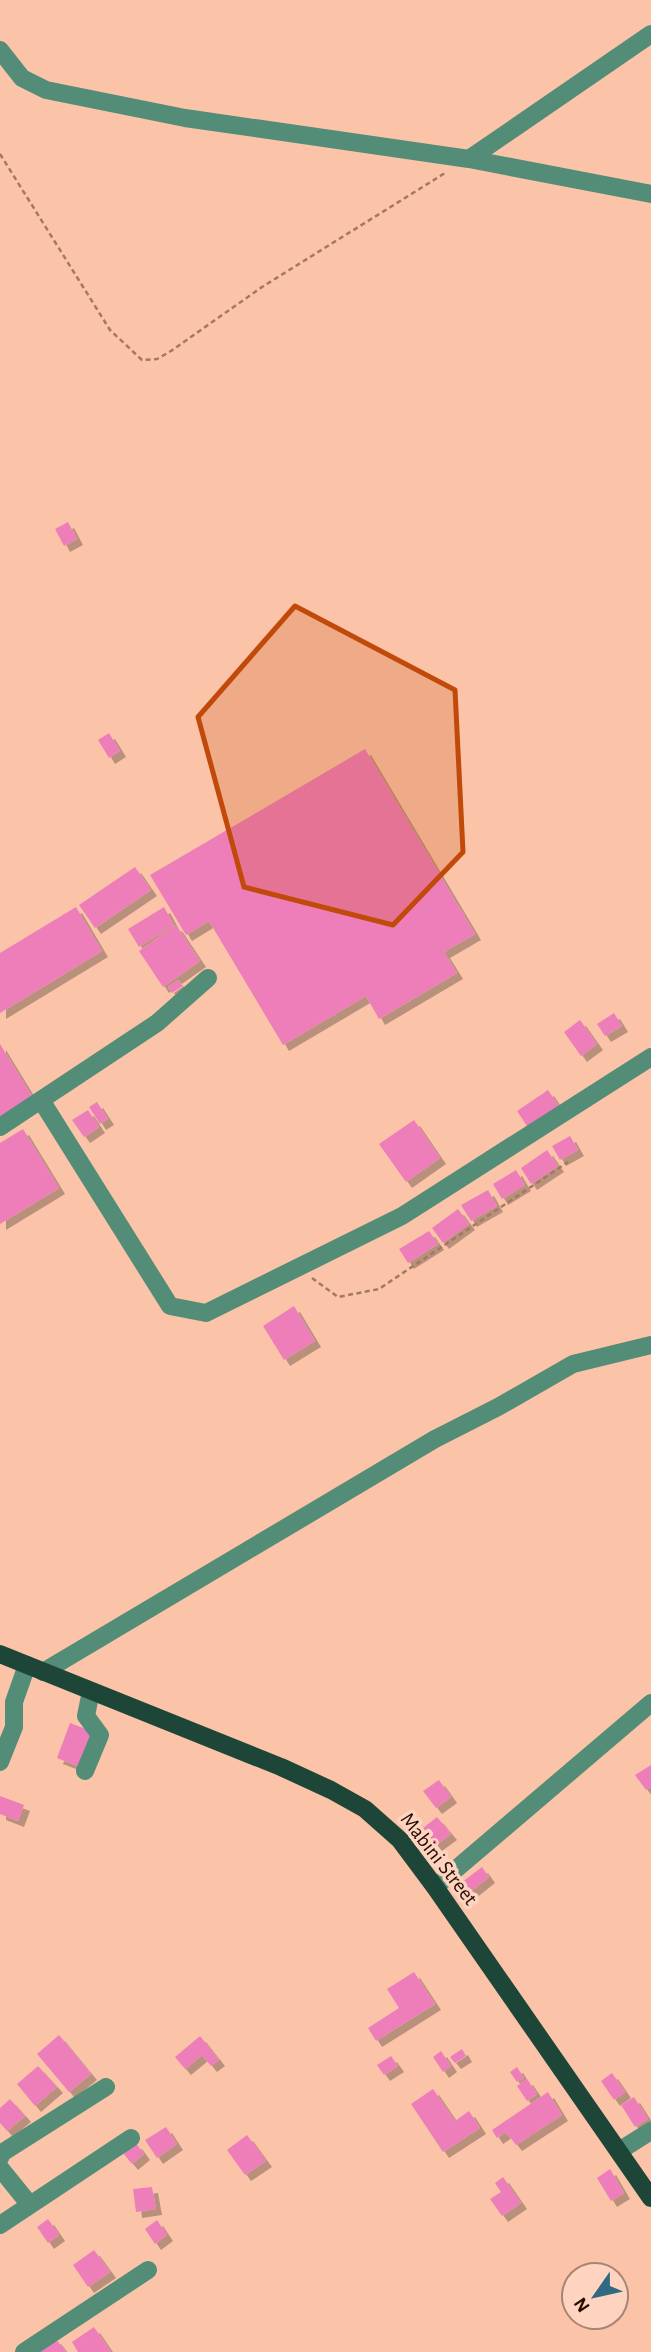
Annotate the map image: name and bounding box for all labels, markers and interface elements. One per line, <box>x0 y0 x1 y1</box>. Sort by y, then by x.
street label: Mabini Street <box>397 1809 482 1909</box>
north arrow <box>560 2261 630 2331</box>
text: N <box>571 2294 594 2315</box>

